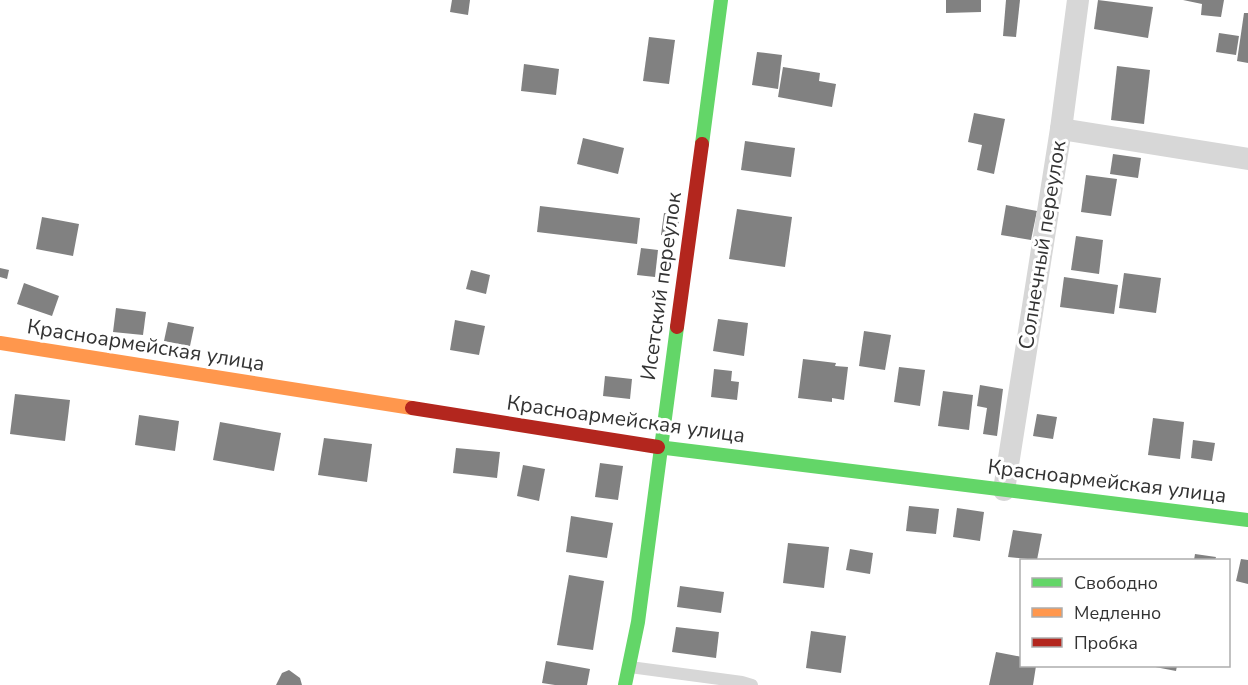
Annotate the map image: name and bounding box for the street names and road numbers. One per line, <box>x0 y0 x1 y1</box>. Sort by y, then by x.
street label: Солнечный переулок <box>1012 138 1072 351</box>
street label: Исетский переулок <box>634 189 688 382</box>
street label: Красноармейская улица <box>25 312 267 378</box>
street label: Красноармейская улица <box>505 388 747 450</box>
street label: Красноармейская улица <box>986 452 1228 510</box>

